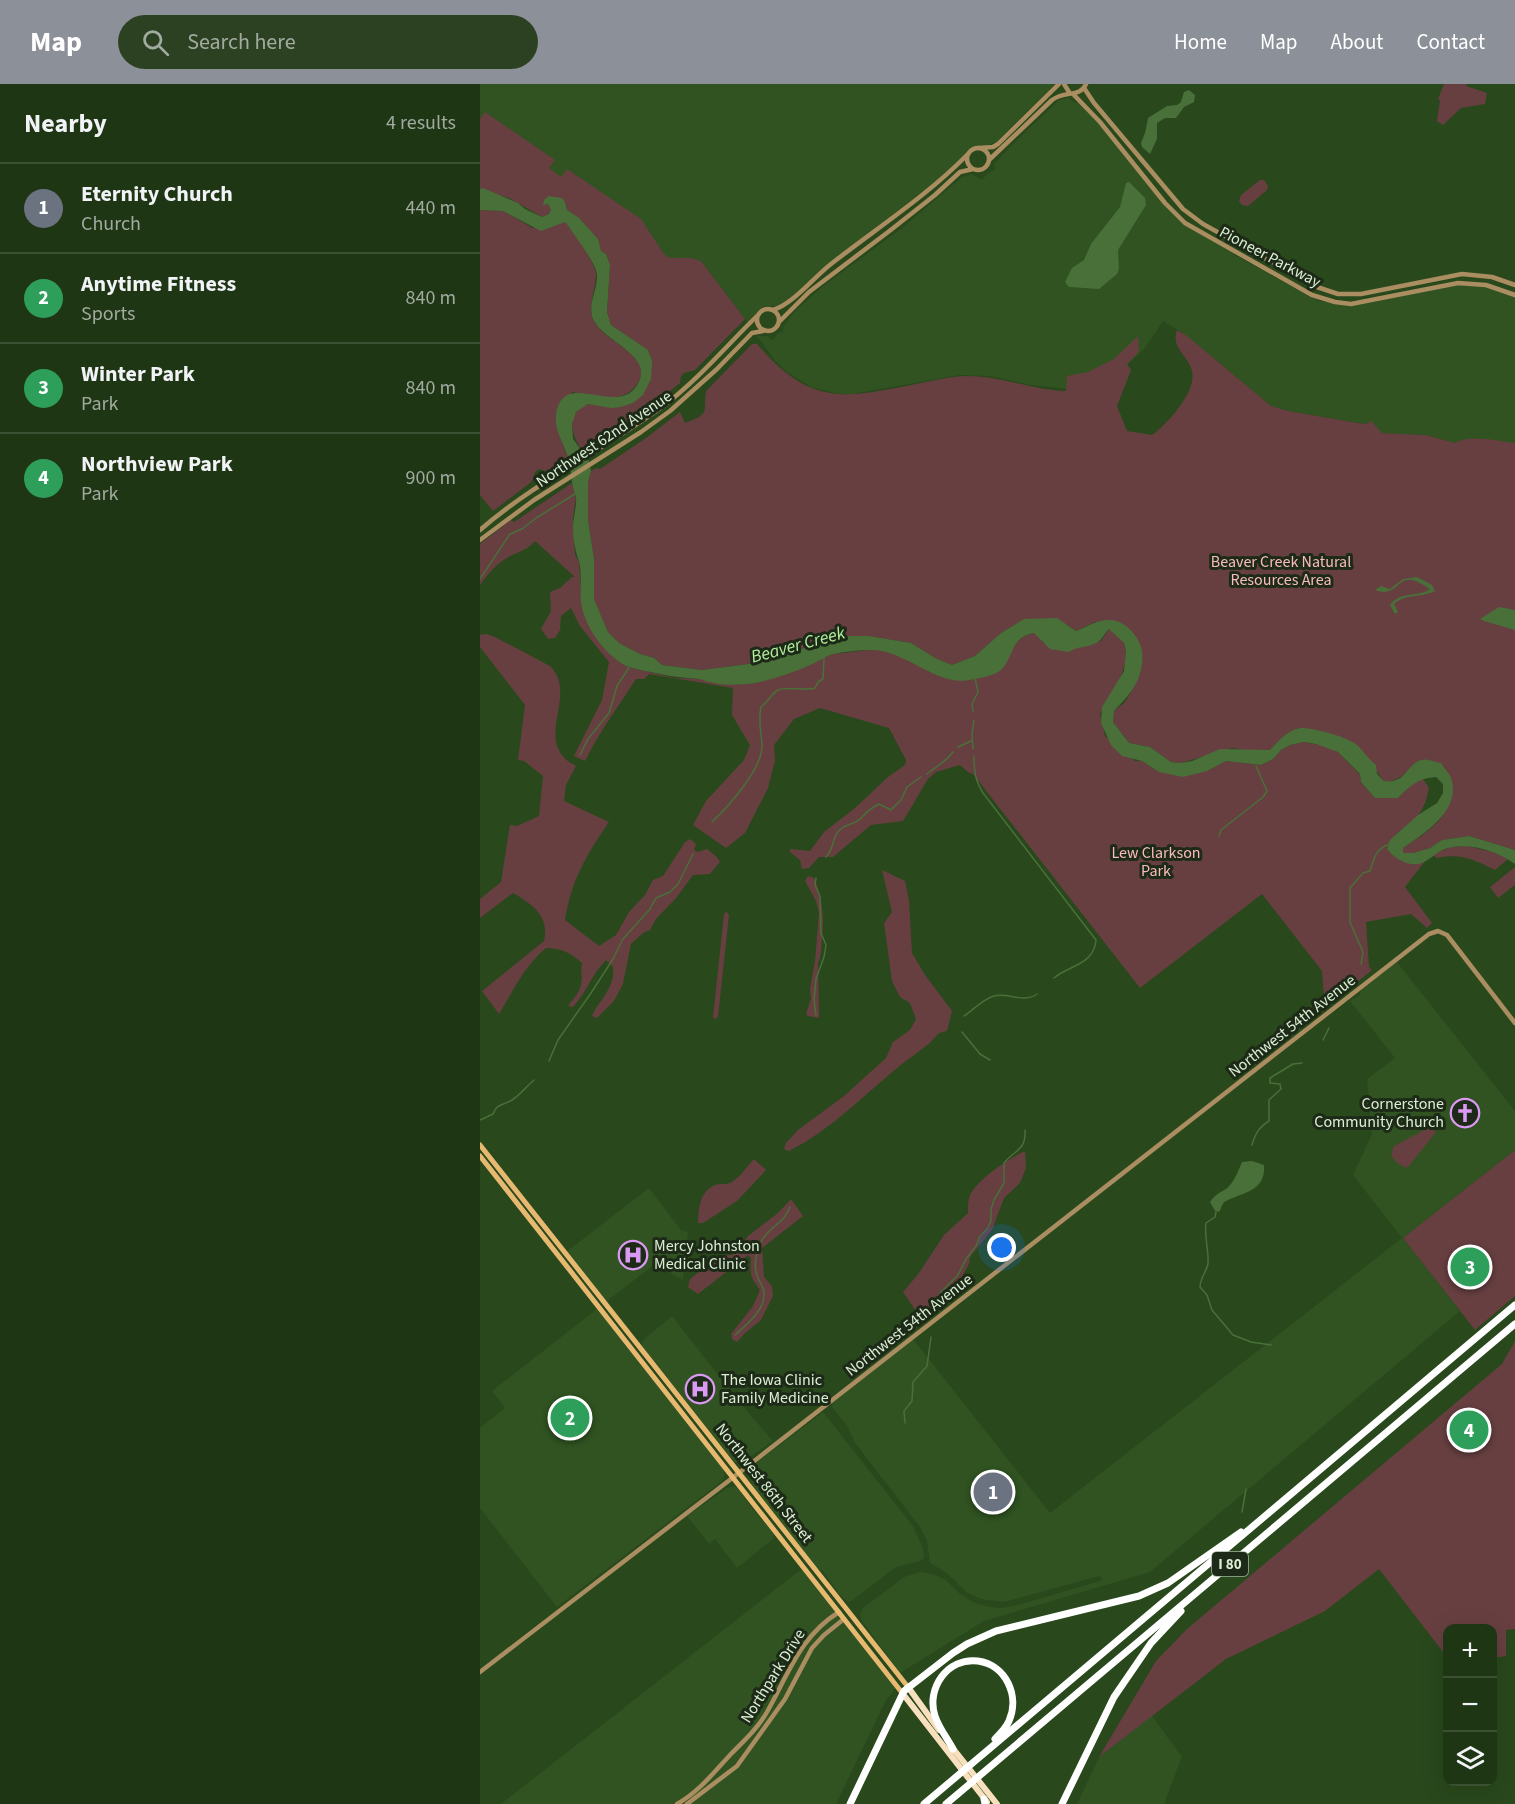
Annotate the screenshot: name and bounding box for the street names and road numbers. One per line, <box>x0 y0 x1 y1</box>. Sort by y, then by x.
street label: Pioneer Parkway <box>1215 221 1325 293</box>
street label: Northwest 62nd Avenue <box>532 385 676 493</box>
street label: Northwest 54th Avenue <box>1224 969 1360 1083</box>
street label: Northwest 54th Avenue <box>841 1268 977 1382</box>
street label: Northwest 86th Street <box>710 1419 818 1548</box>
road number: I 80 <box>1212 1552 1248 1576</box>
street label: Northpark Drive <box>735 1625 811 1727</box>

